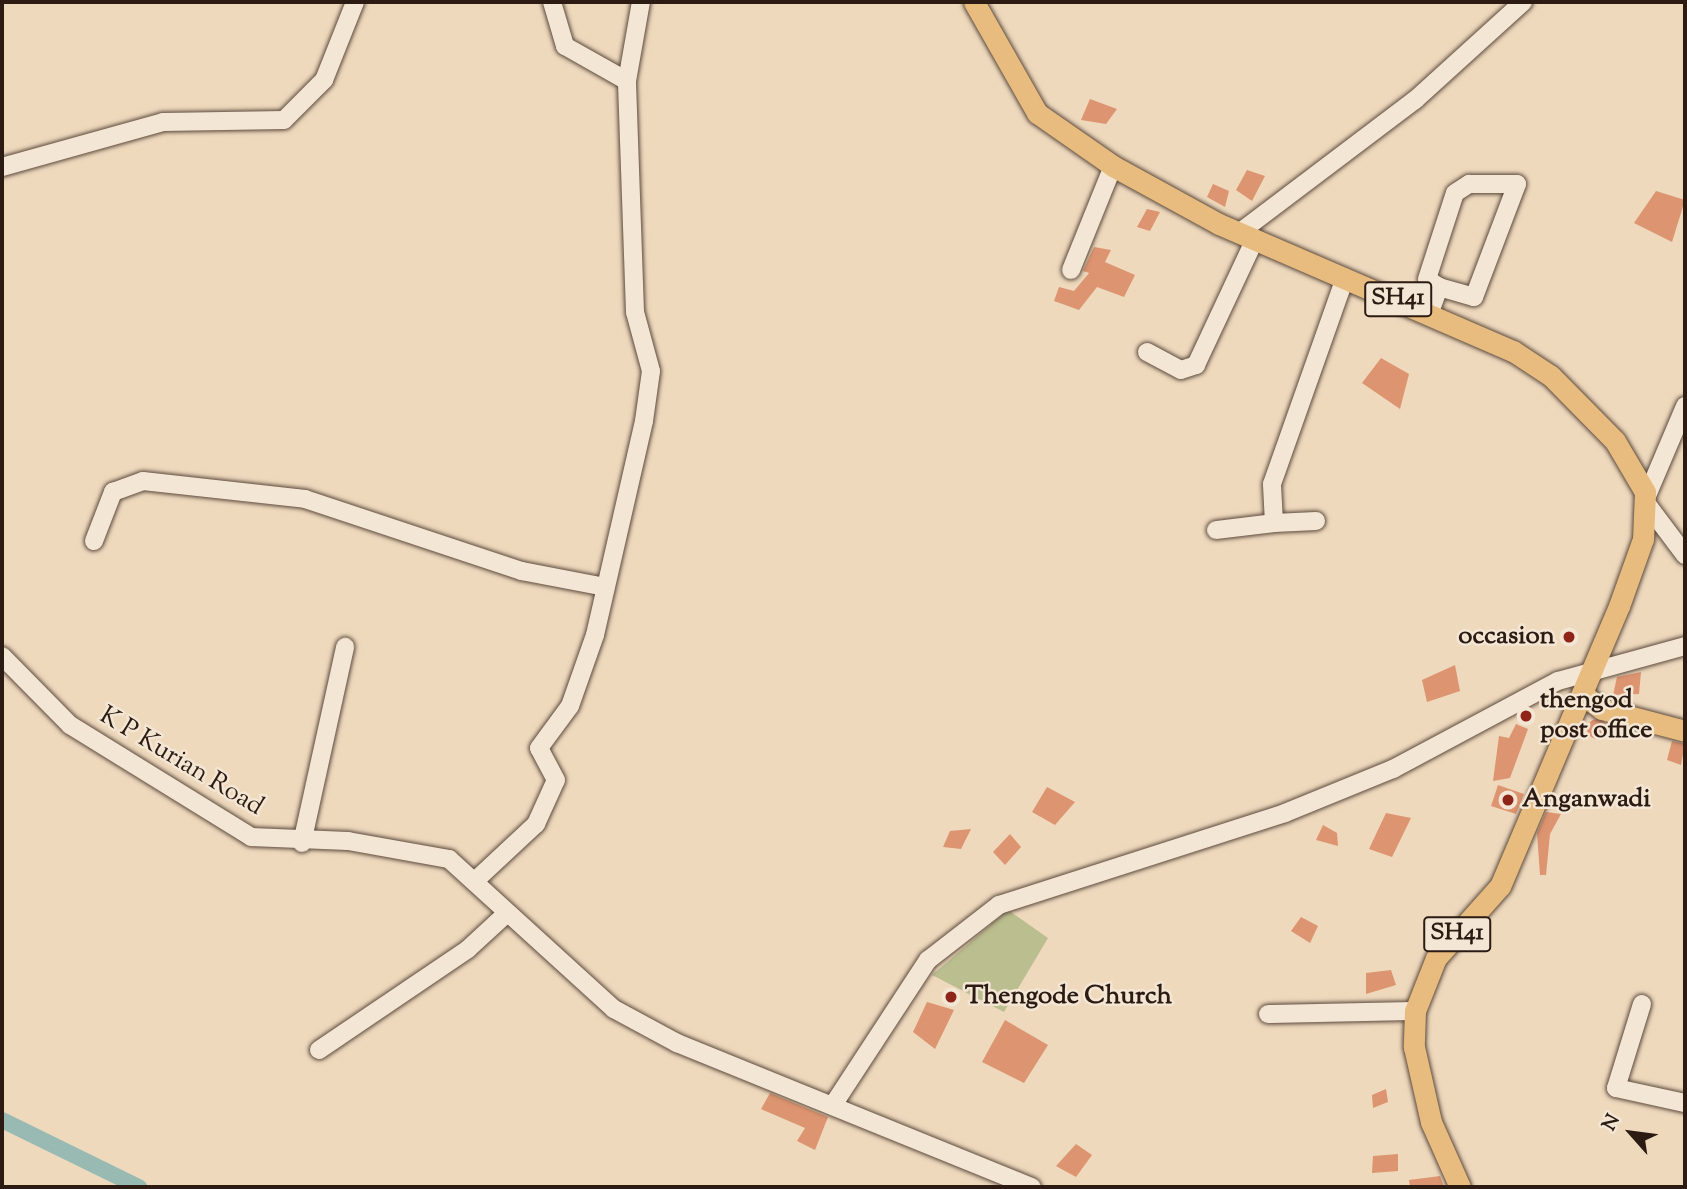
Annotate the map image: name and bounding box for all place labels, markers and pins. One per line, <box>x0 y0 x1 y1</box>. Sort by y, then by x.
place label: occasion <box>1458 621 1555 653</box>
marker: occasion <box>1561 629 1577 645</box>
place label: thengod post office <box>1540 685 1652 746</box>
marker: thengod post office <box>1518 708 1534 724</box>
place label: Anganwadi <box>1522 784 1651 816</box>
marker: Anganwadi <box>1500 792 1516 808</box>
place label: Thengode Church <box>965 981 1172 1013</box>
marker: Thengode Church <box>943 989 959 1005</box>

